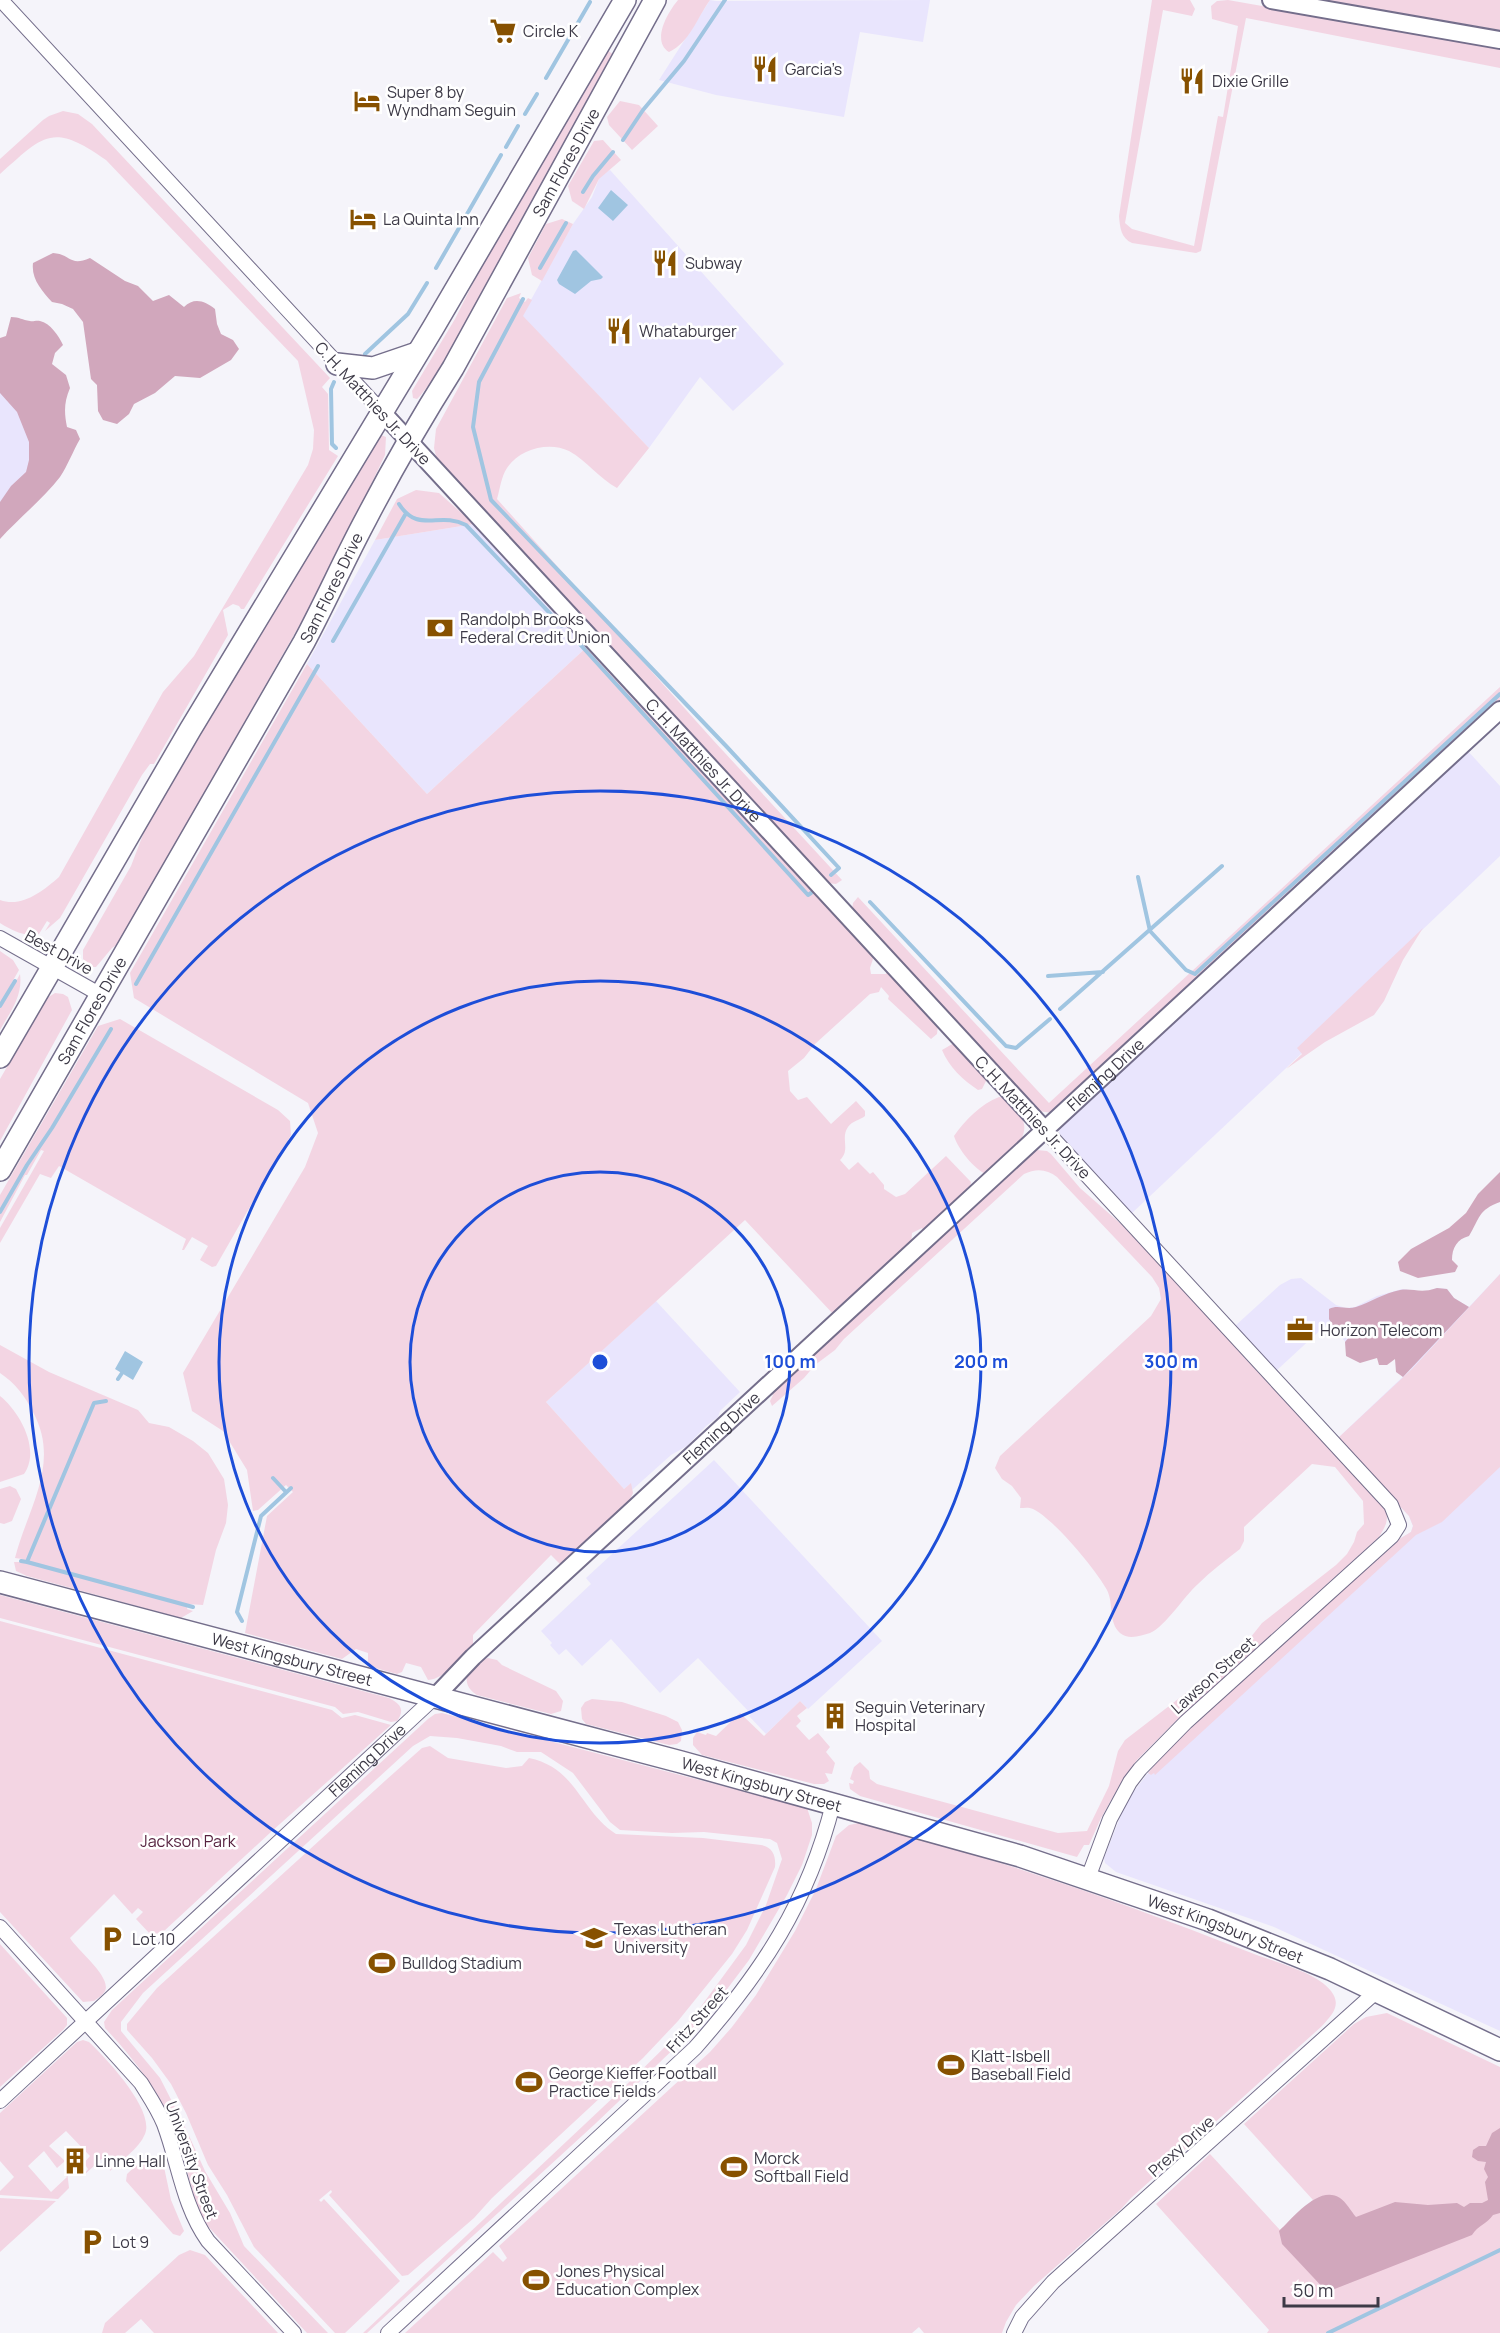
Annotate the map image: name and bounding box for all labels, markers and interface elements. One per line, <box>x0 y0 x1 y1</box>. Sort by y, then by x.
supermarket icon: Circle K <box>488 16 518 46</box>
place label: Circle K <box>523 20 579 42</box>
restaurant icon: Garcia’s <box>750 54 780 84</box>
place label: Garcia’s <box>785 58 842 80</box>
restaurant icon: Dixie Grille <box>1177 66 1207 96</box>
place label: Dixie Grille <box>1212 70 1289 92</box>
place label: Super 8 by Wyndham Seguin <box>387 81 516 121</box>
hotel icon: Super 8 by Wyndham Seguin <box>352 86 382 116</box>
street label: Sam Flores Drive <box>527 104 605 221</box>
hotel icon: La Quinta Inn <box>348 204 378 234</box>
place label: La Quinta Inn <box>383 208 479 230</box>
restaurant icon: Subway <box>650 248 680 278</box>
place label: Subway <box>685 252 743 274</box>
restaurant icon: Whataburger <box>604 316 634 346</box>
place label: Whataburger <box>639 320 737 342</box>
street label: C. H. Matthies Jr. Drive <box>310 337 436 469</box>
street label: Sam Flores Drive <box>294 529 368 647</box>
place label: Randolph Brooks Federal Credit Union <box>460 608 610 648</box>
bank icon: Randolph Brooks Federal Credit Union <box>425 613 455 643</box>
street label: C. H. Matthies Jr. Drive <box>641 694 766 827</box>
street label: Best Drive <box>21 924 97 980</box>
street label: Sam Flores Drive <box>52 953 131 1068</box>
street label: Fleming Drive <box>1062 1033 1149 1116</box>
street label: C. H. Matthies Jr. Drive <box>970 1051 1096 1183</box>
office icon: Horizon Telecom <box>1285 1315 1315 1345</box>
place label: Horizon Telecom <box>1320 1319 1442 1341</box>
text: 100 m <box>764 1349 816 1373</box>
text: 200 m <box>954 1349 1008 1373</box>
text: 300 m <box>1144 1349 1198 1373</box>
centre of rings <box>590 1352 610 1372</box>
street label: Fleming Drive <box>678 1387 765 1469</box>
street label: West Kingsbury Street <box>209 1627 375 1691</box>
street label: Lawson Street <box>1166 1631 1260 1719</box>
place label: Seguin Veterinary Hospital <box>855 1696 986 1736</box>
building icon: Seguin Veterinary Hospital <box>820 1701 850 1731</box>
street label: Fleming Drive <box>324 1719 410 1801</box>
street label: West Kingsbury Street <box>679 1752 844 1817</box>
park label: Jackson Park <box>140 1830 237 1852</box>
street label: West Kingsbury Street <box>1144 1889 1307 1968</box>
place label: Texas Lutheran University <box>614 1918 727 1958</box>
school or university icon: Texas Lutheran University <box>579 1923 609 1953</box>
parking icon: Lot 10 <box>97 1924 127 1954</box>
place label: Lot 10 <box>132 1928 175 1950</box>
sports icon: Bulldog Stadium <box>367 1948 397 1978</box>
place label: Bulldog Stadium <box>402 1952 522 1974</box>
street label: Fritz Street <box>661 1981 733 2057</box>
place label: Klatt-Isbell Baseball Field <box>971 2045 1071 2085</box>
sports icon: Klatt-Isbell Baseball Field <box>936 2050 966 2080</box>
place label: George Kieffer Football Practice Fields <box>549 2062 717 2102</box>
sports icon: George Kieffer Football Practice Fields <box>514 2067 544 2097</box>
street label: University Street <box>160 2098 224 2222</box>
street label: Prexy Drive <box>1143 2110 1219 2182</box>
building icon: Linne Hall <box>60 2146 90 2176</box>
place label: Morck Softball Field <box>754 2147 849 2187</box>
place label: Linne Hall <box>95 2150 166 2172</box>
sports icon: Morck Softball Field <box>719 2152 749 2182</box>
parking icon: Lot 9 <box>77 2227 107 2257</box>
place label: Lot 9 <box>112 2231 149 2253</box>
place label: Jones Physical Education Complex <box>556 2260 700 2300</box>
sports icon: Jones Physical Education Complex <box>521 2265 551 2295</box>
scale bar <box>1284 2270 1378 2308</box>
text: 50 m <box>1293 2278 1333 2302</box>

